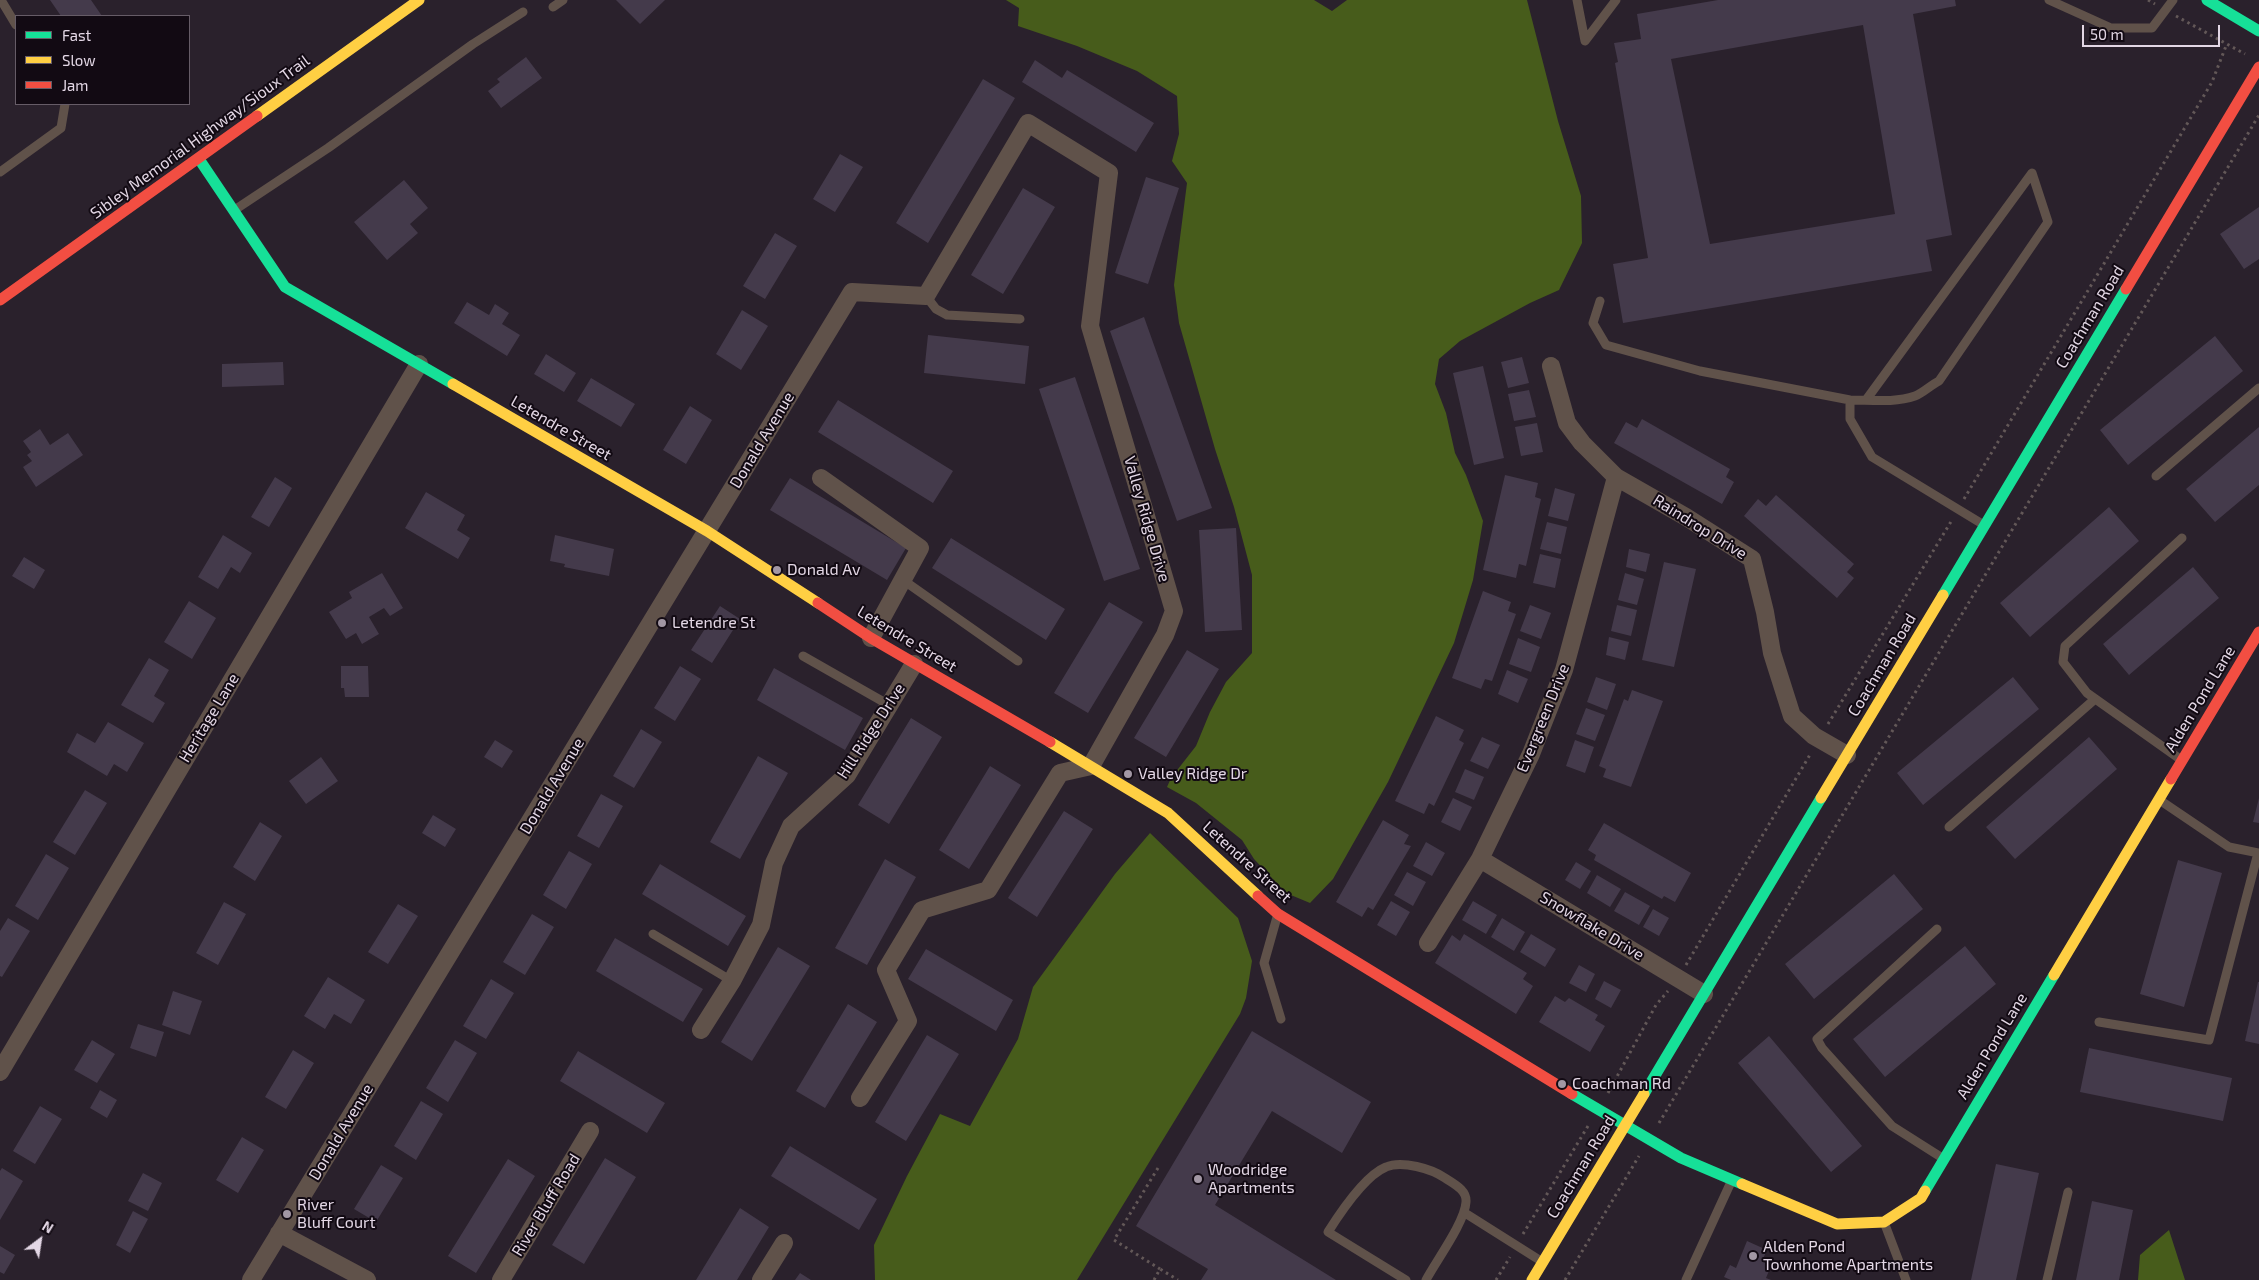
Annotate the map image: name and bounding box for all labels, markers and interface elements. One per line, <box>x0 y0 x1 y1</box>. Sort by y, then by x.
legend <box>15 15 190 105</box>
scale bar <box>2084 15 2222 47</box>
text: 50 m <box>2090 25 2124 43</box>
text: Fast <box>62 26 91 44</box>
text: Slow <box>62 51 96 69</box>
street label: Sibley Memorial Highway/Sioux Trail <box>87 51 313 223</box>
text: Jam <box>62 76 88 94</box>
street label: Coachman Road <box>2052 262 2128 372</box>
street label: Donald Avenue <box>726 388 798 492</box>
street label: Letendre Street <box>507 391 615 465</box>
street label: Valley Ridge Drive <box>1120 454 1174 584</box>
street label: Raindrop Drive <box>1649 490 1751 564</box>
place label: Donald Av <box>787 560 860 580</box>
marker: Donald Av <box>771 564 783 576</box>
street label: Letendre Street <box>854 602 960 676</box>
street label: Coachman Road <box>1844 610 1920 720</box>
place label: Letendre St <box>672 613 755 633</box>
marker: Letendre St <box>656 617 668 629</box>
street label: Alden Pond Lane <box>2161 642 2239 756</box>
street label: Evergreen Drive <box>1512 661 1574 775</box>
street label: Heritage Lane <box>175 670 243 766</box>
street label: Hill Ridge DrIve <box>833 680 909 782</box>
street label: Donald Avenue <box>516 734 588 838</box>
place label: Valley Ridge Dr <box>1138 764 1247 784</box>
marker: Valley Ridge Dr <box>1122 768 1134 780</box>
street label: Letendre Street <box>1199 817 1295 907</box>
street label: Snowflake Drive <box>1536 887 1648 965</box>
street label: Alden Pond Lane <box>1953 989 2031 1103</box>
place label: Coachman Rd <box>1572 1074 1671 1094</box>
marker: Coachman Rd <box>1556 1078 1568 1090</box>
street label: Donald Avenue <box>305 1080 377 1184</box>
street label: Coachman Road <box>1543 1112 1619 1222</box>
street label: River Bluff Road <box>508 1150 584 1260</box>
place label: Woodridge Apartments <box>1208 1160 1295 1198</box>
marker: Woodridge Apartments <box>1192 1173 1204 1185</box>
place label: River Bluff Court <box>297 1195 376 1233</box>
marker: River Bluff Court <box>281 1208 293 1220</box>
north arrow <box>15 1215 65 1265</box>
text: N <box>39 1217 57 1237</box>
place label: Alden Pond Townhome Apartments <box>1763 1237 1933 1275</box>
marker: Alden Pond Townhome Apartments <box>1747 1250 1759 1262</box>

